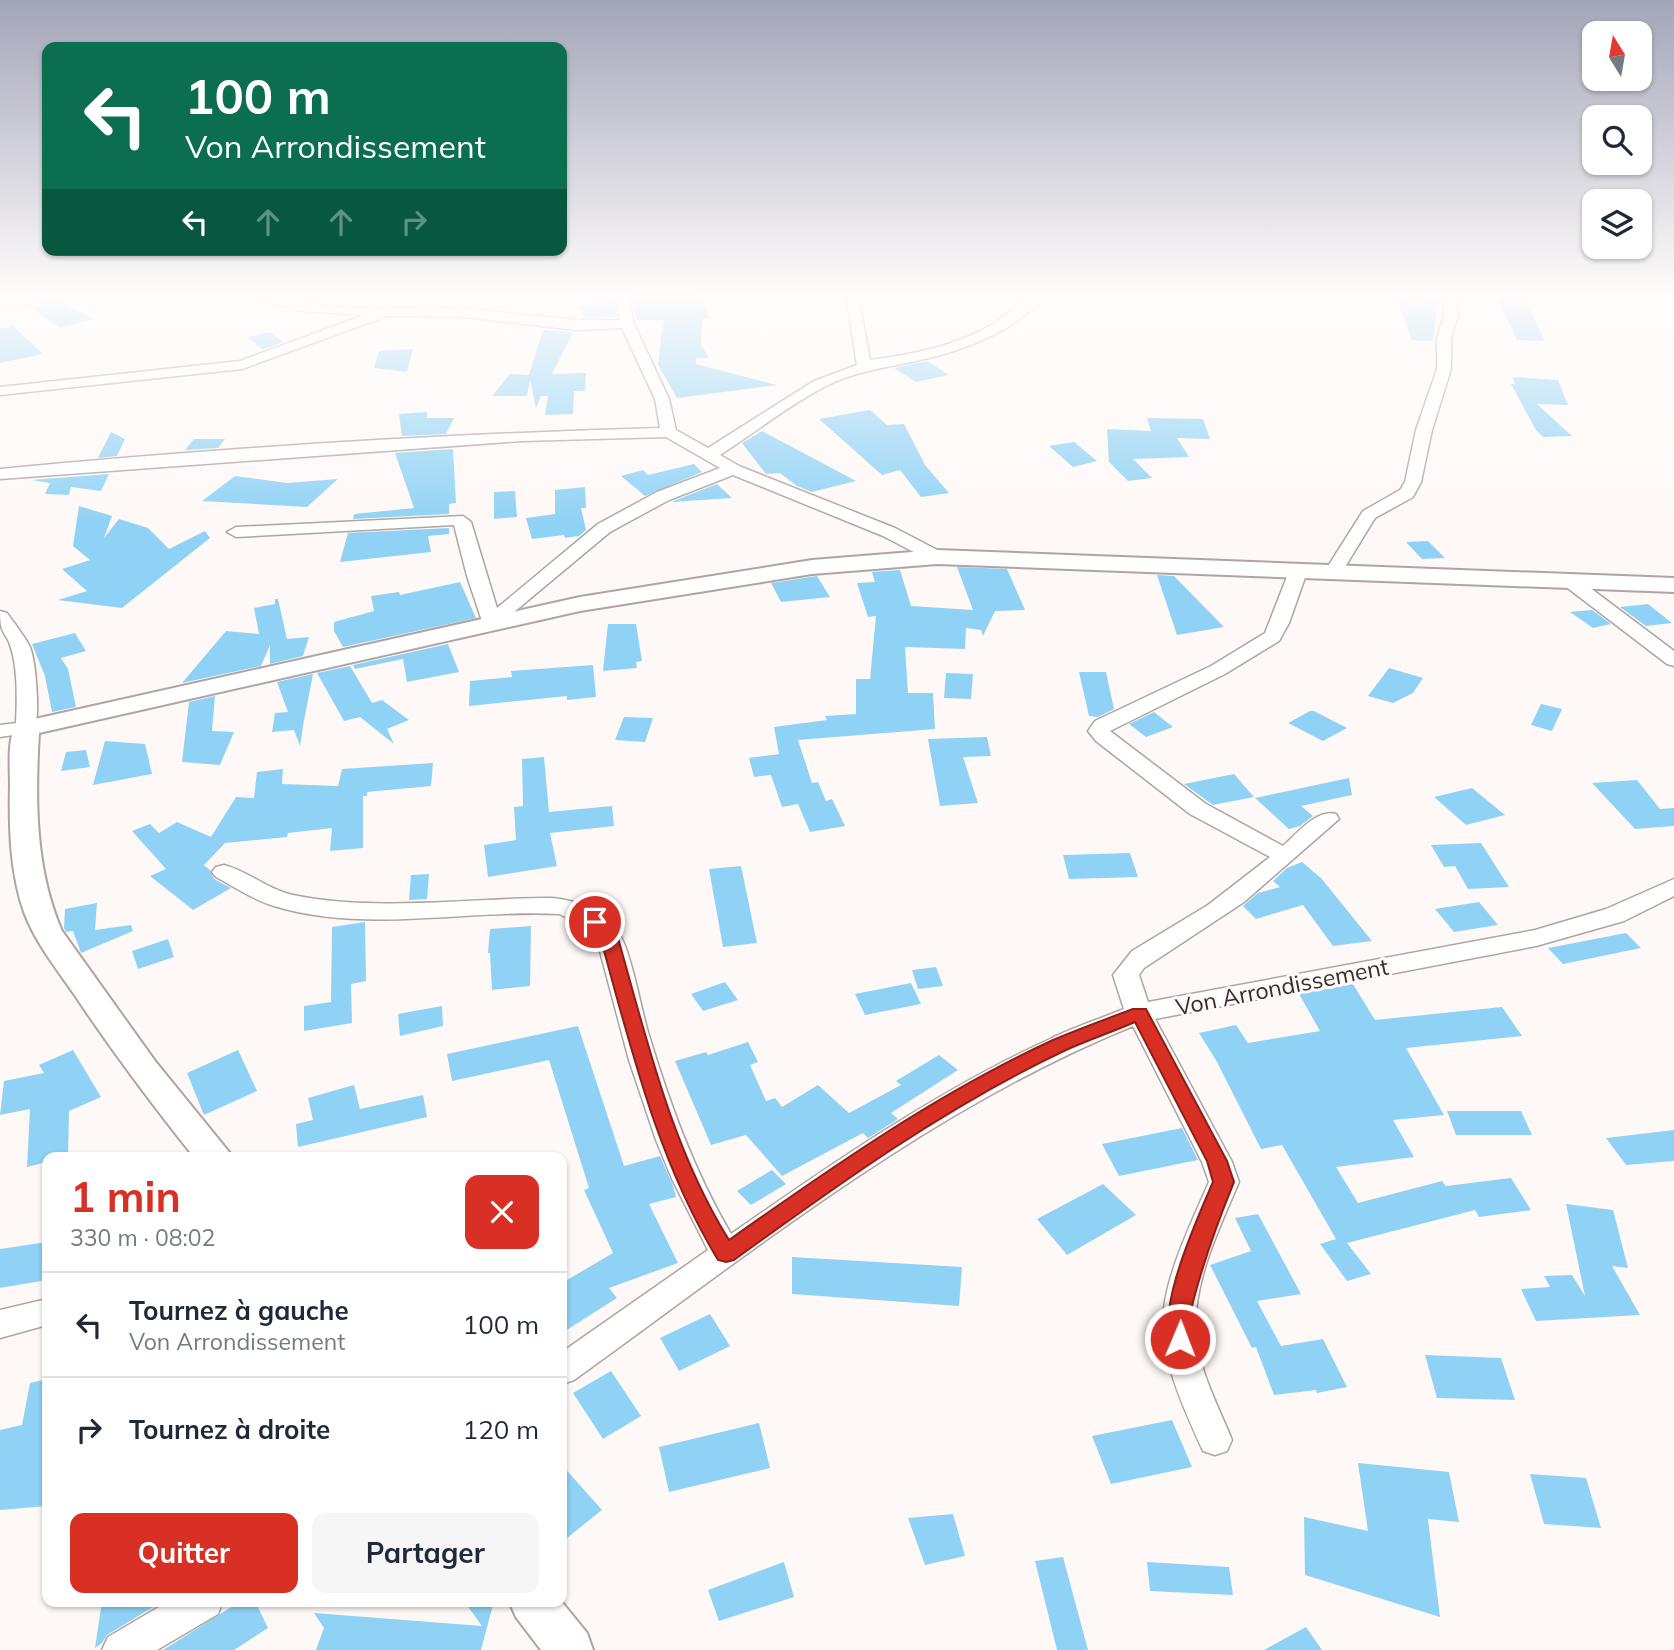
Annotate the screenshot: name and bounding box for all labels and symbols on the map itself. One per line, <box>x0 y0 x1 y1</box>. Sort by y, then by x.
north arrow <box>1582 21 1652 91</box>
pin <box>565 892 625 952</box>
street label: Von Arrondissement <box>1173 952 1391 1021</box>
position arrow <box>1143 1302 1217 1376</box>

